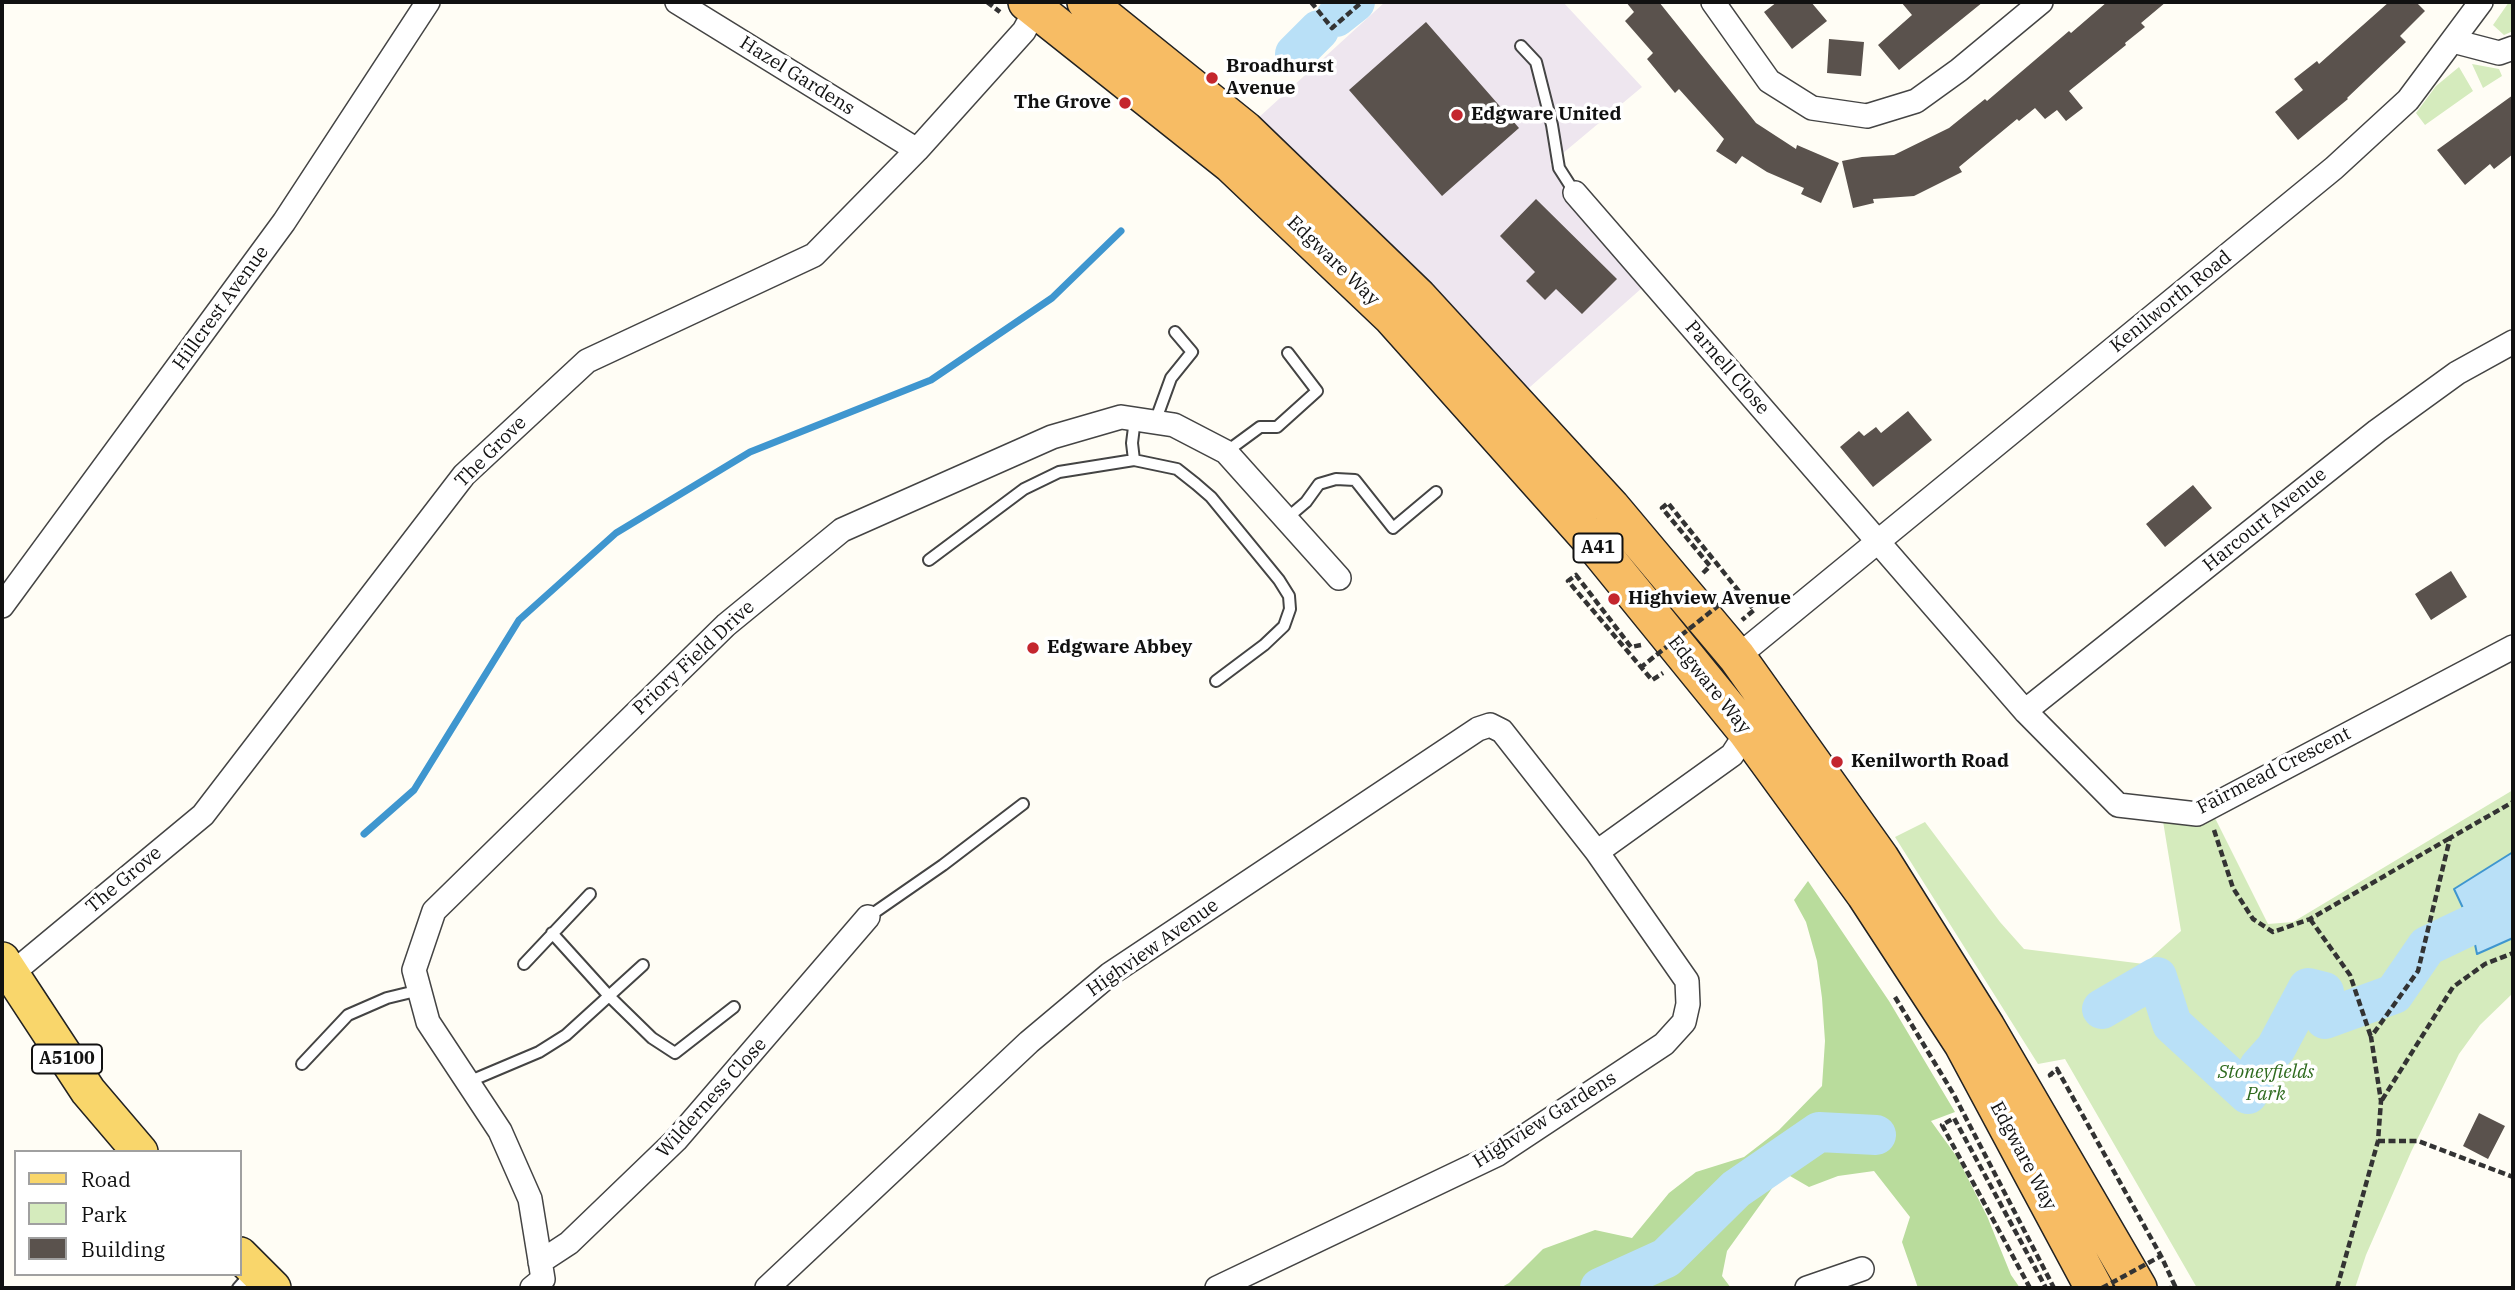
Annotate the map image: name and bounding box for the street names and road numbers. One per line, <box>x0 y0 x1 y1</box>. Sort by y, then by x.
street label: Hazel Gardens <box>735 32 859 120</box>
street label: Edgware Way <box>1282 211 1384 311</box>
street label: Hillcrest Avenue <box>168 242 274 374</box>
street label: Kenilworth Road <box>2106 246 2236 358</box>
street label: Parnell Close <box>1680 316 1774 420</box>
street label: The Grove <box>451 412 531 492</box>
street label: Harcourt Avenue <box>2199 463 2331 577</box>
road number: A41 <box>1574 534 1622 562</box>
street label: Priory Field Drive <box>629 596 759 720</box>
street label: Edgware Way <box>1663 631 1755 739</box>
street label: Fairmead Crescent <box>2193 722 2355 820</box>
street label: The Grove <box>82 842 166 918</box>
street label: Highview Avenue <box>1083 894 1223 1002</box>
street label: Wilderness Close <box>652 1033 772 1163</box>
road number: A5100 <box>32 1044 102 1074</box>
street label: Highview Gardens <box>1469 1067 1621 1173</box>
street label: Edgware Way <box>1985 1098 2061 1214</box>

